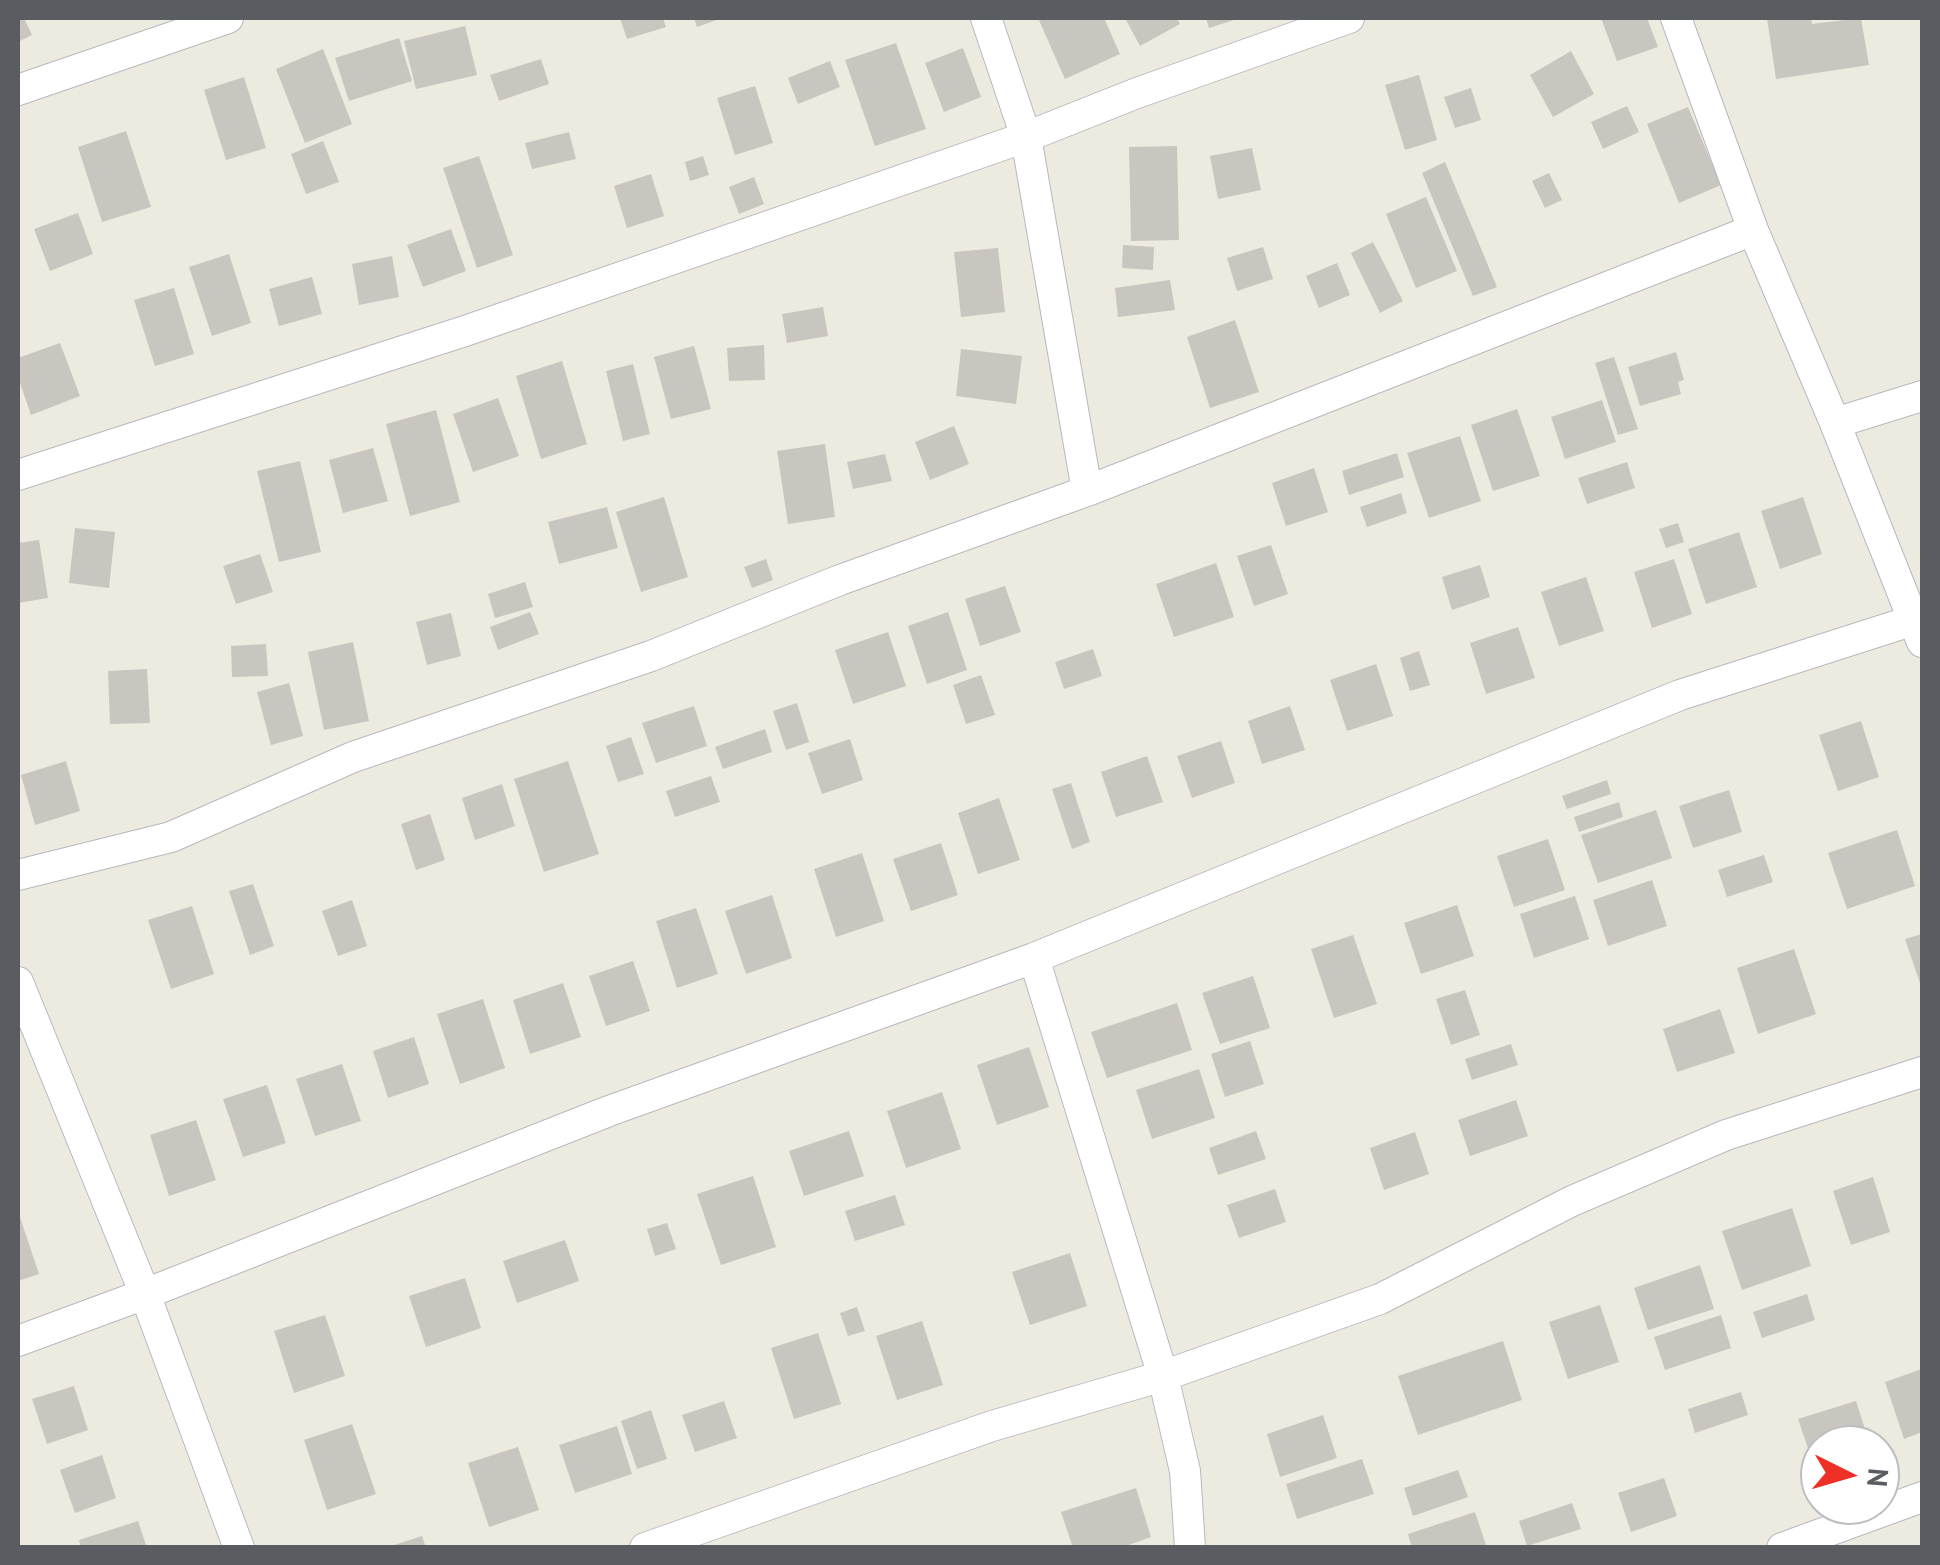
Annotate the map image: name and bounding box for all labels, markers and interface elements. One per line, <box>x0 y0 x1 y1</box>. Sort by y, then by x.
north arrow <box>1800 1425 1900 1525</box>
text: N <box>1859 1467 1898 1488</box>

